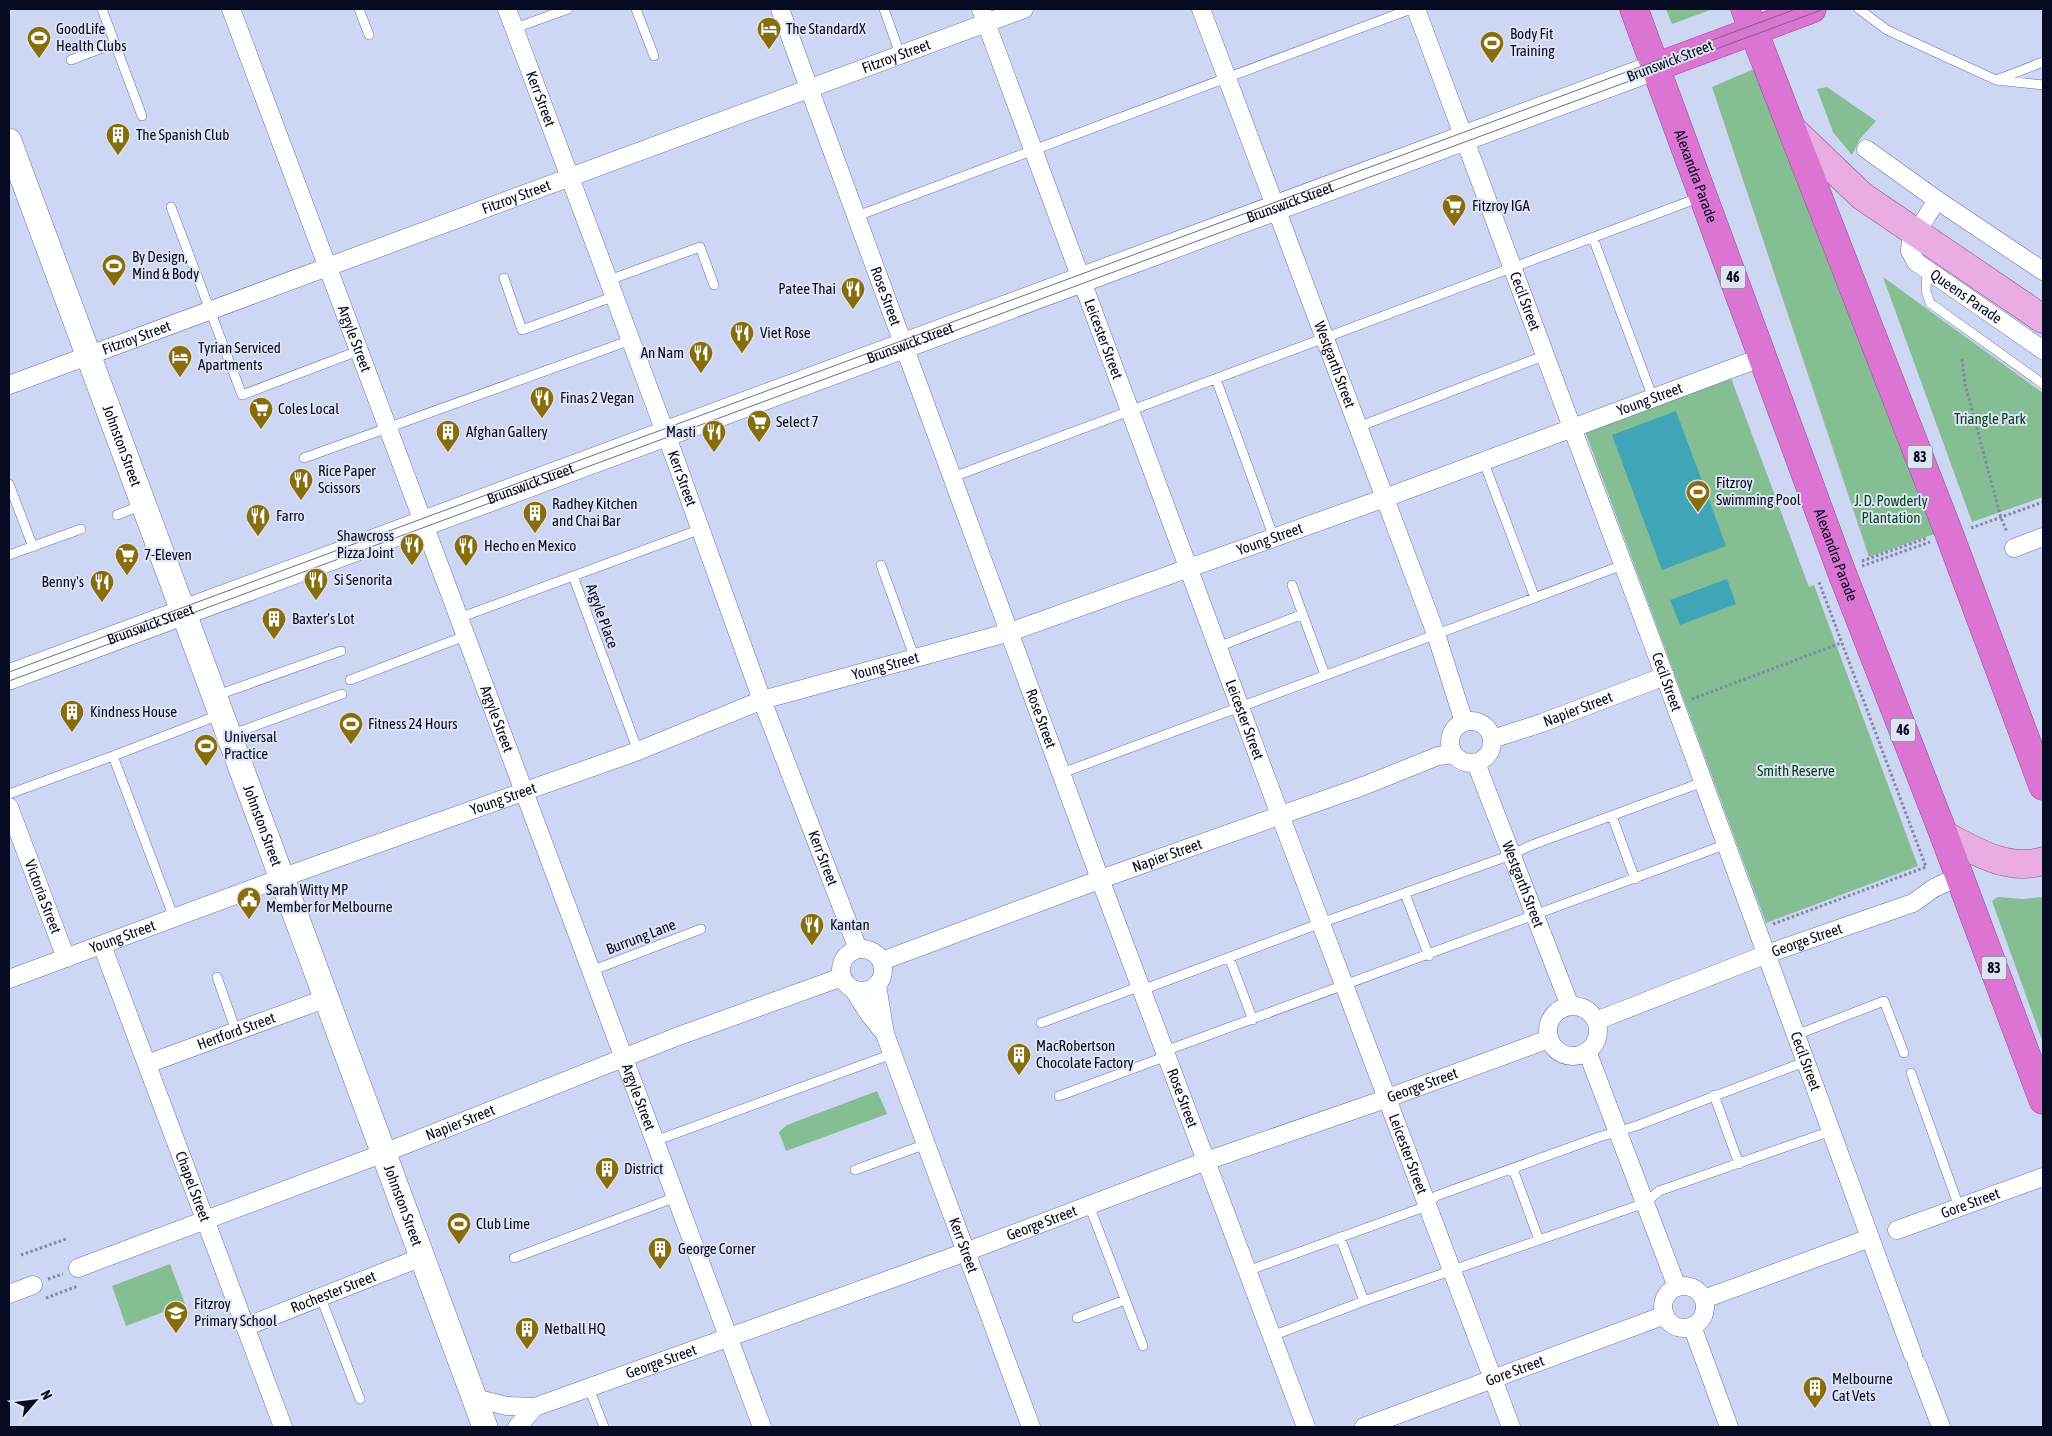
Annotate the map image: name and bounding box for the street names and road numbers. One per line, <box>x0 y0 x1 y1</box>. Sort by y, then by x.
street label: Fitzroy Street <box>859 35 933 76</box>
street label: Brunswick Street <box>1624 36 1715 85</box>
street label: Kerr Street <box>523 69 559 129</box>
street label: Alexandra Parade <box>1671 127 1721 225</box>
street label: Fitzroy Street <box>480 176 553 217</box>
street label: Brunswick Street <box>1244 178 1335 226</box>
street label: Rose Street <box>867 264 905 328</box>
road number: 46 <box>1720 266 1746 288</box>
street label: Queens Parade <box>1927 266 2006 327</box>
street label: Cecil Street <box>1507 269 1544 333</box>
street label: Leicester Street <box>1081 296 1127 381</box>
street label: Argyle Street <box>335 303 375 374</box>
street label: Fitzroy Street <box>100 317 173 358</box>
street label: Brunswick Street <box>864 319 956 367</box>
street label: Westgarth Street <box>1311 319 1359 410</box>
street label: Young Street <box>1614 379 1685 419</box>
street label: Johnston Street <box>100 403 145 489</box>
road number: 83 <box>1908 446 1932 468</box>
street label: Kerr Street <box>665 448 700 508</box>
street label: Brunswick Street <box>485 460 576 507</box>
street label: Alexandra Parade <box>1811 506 1861 604</box>
street label: Young Street <box>1234 519 1305 558</box>
street label: Argyle Place <box>583 581 622 651</box>
street label: Brunswick Street <box>105 600 196 648</box>
street label: Young Street <box>850 648 921 683</box>
street label: Cecil Street <box>1649 650 1686 713</box>
street label: Leicester Street <box>1222 677 1268 762</box>
street label: Argyle Street <box>477 683 517 754</box>
street label: Rose Street <box>1023 686 1060 750</box>
street label: Napier Street <box>1541 688 1615 730</box>
road number: 46 <box>1890 718 1916 742</box>
street label: Young Street <box>468 779 538 818</box>
street label: Johnston Street <box>240 782 286 868</box>
street label: Kerr Street <box>805 828 842 888</box>
street label: Napier Street <box>1130 835 1204 875</box>
street label: Westgarth Street <box>1499 839 1548 930</box>
street label: Victoria Street <box>22 857 65 936</box>
street label: Burrung Lane <box>604 915 678 958</box>
street label: Young Street <box>87 916 157 956</box>
street label: George Street <box>1769 919 1844 960</box>
road number: 83 <box>1982 956 2006 980</box>
street label: Hertford Street <box>195 1009 277 1053</box>
street label: Cecil Street <box>1787 1029 1825 1093</box>
street label: Argyle Street <box>619 1061 659 1133</box>
street label: George Street <box>1385 1064 1460 1105</box>
street label: Rose Street <box>1164 1066 1202 1130</box>
street label: Napier Street <box>423 1101 497 1144</box>
street label: Leicester Street <box>1386 1111 1431 1196</box>
street label: Chapel Street <box>172 1149 214 1224</box>
street label: Johnston Street <box>381 1162 426 1248</box>
street label: Gore Street <box>1938 1184 2002 1221</box>
street label: George Street <box>1004 1202 1079 1244</box>
street label: Kerr Street <box>946 1215 982 1275</box>
street label: Rochester Street <box>288 1267 378 1316</box>
street label: George Street <box>623 1341 699 1382</box>
street label: Gore Street <box>1483 1352 1546 1389</box>

